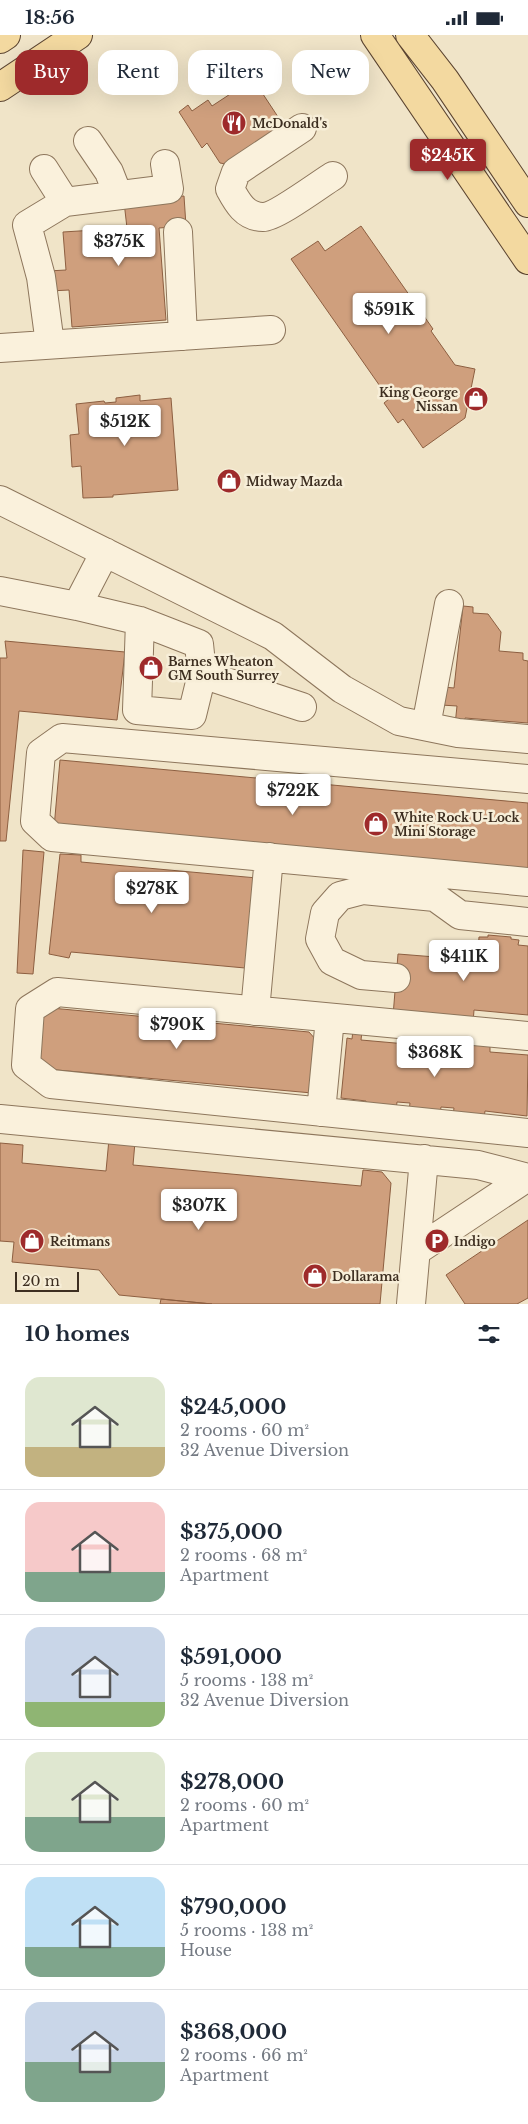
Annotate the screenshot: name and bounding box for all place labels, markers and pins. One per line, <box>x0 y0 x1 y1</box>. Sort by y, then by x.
restaurant icon: McDonald's <box>221 110 247 136</box>
place label: McDonald's <box>252 116 328 131</box>
pin: $245K <box>413 139 483 181</box>
pin: $375K <box>84 225 154 267</box>
pin: $591K <box>354 293 424 335</box>
place label: King George Nissan <box>379 385 458 414</box>
shop icon: King George Nissan <box>463 386 489 412</box>
pin: $512K <box>90 405 160 447</box>
shop icon: Midway Mazda <box>216 468 242 494</box>
place label: Midway Mazda <box>246 474 343 489</box>
place label: Barnes Wheaton GM South Surrey <box>168 654 279 683</box>
shop icon: Barnes Wheaton GM South Surrey <box>138 655 164 681</box>
pin: $722K <box>258 773 328 816</box>
place label: White Rock U-Lock Mini Storage <box>393 810 521 839</box>
shop icon: White Rock U-Lock Mini Storage <box>363 811 389 837</box>
pin: $278K <box>117 871 187 914</box>
pin: $411K <box>429 939 499 982</box>
pin: $790K <box>142 1007 212 1050</box>
pin: $368K <box>400 1035 470 1078</box>
pin: $307K <box>164 1189 234 1231</box>
shop icon: Reitmans <box>19 1228 45 1254</box>
parking icon: Indigo <box>424 1228 450 1254</box>
place label: Reitmans <box>50 1234 111 1249</box>
place label: Indigo <box>454 1234 496 1249</box>
shop icon: Dollarama <box>302 1263 328 1289</box>
place label: Dollarama <box>332 1269 399 1284</box>

